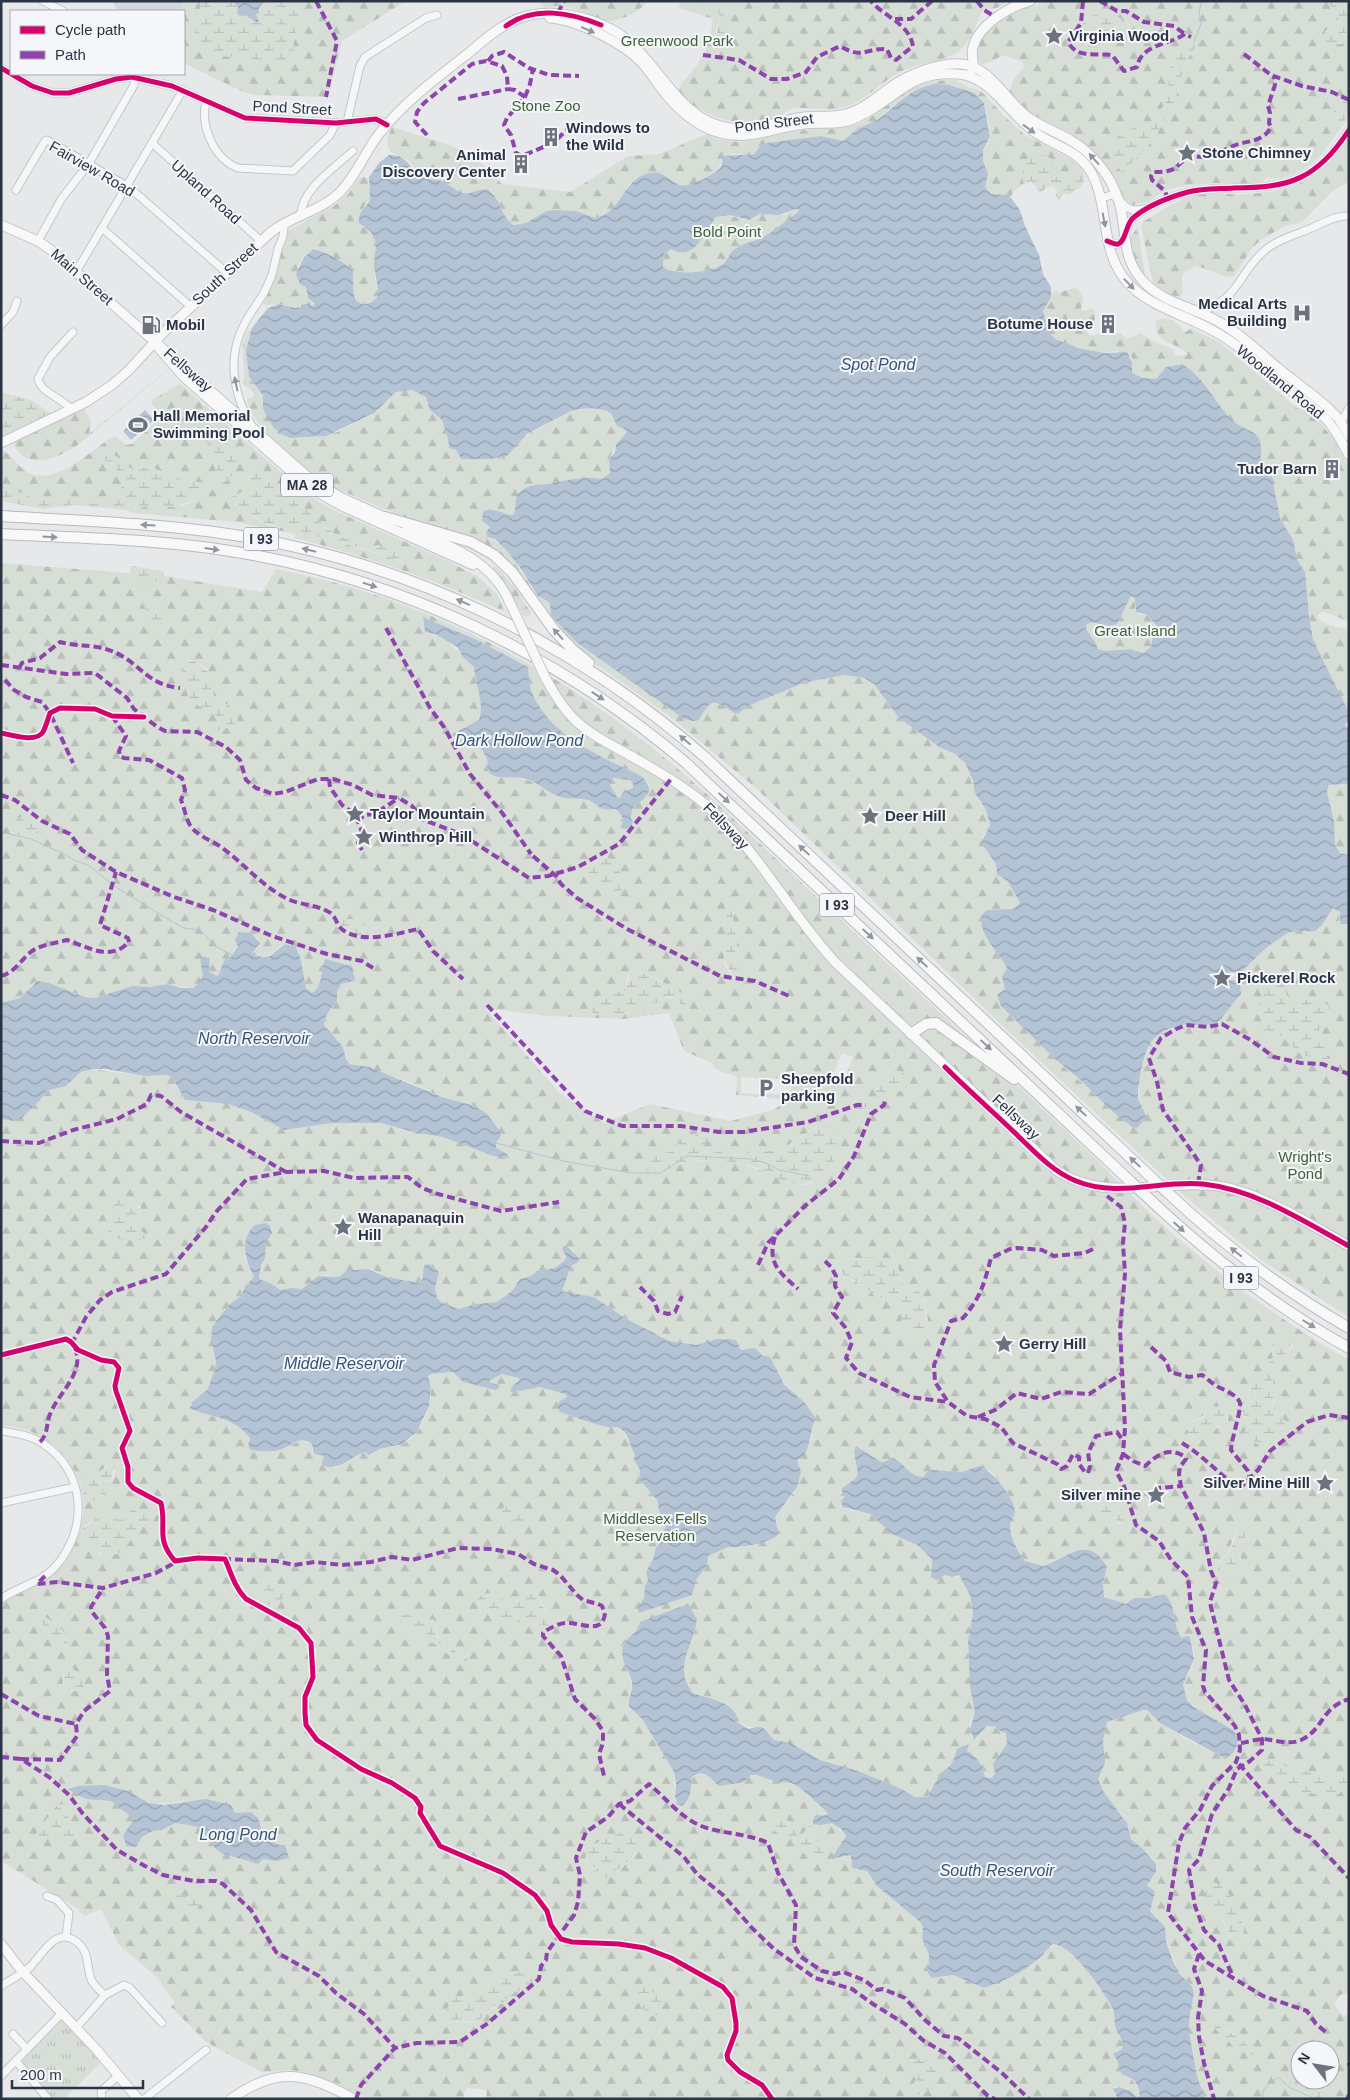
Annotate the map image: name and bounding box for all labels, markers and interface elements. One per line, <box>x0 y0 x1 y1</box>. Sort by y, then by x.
legend <box>10 10 185 75</box>
text: Cycle path <box>55 21 126 38</box>
place icon: Virginia Wood <box>1043 25 1065 47</box>
one-way arrow <box>581 26 595 34</box>
place label: Virginia Wood <box>1069 27 1169 44</box>
park label: Greenwood Park <box>621 32 734 49</box>
text: Path <box>55 46 86 63</box>
street label: Pond Street <box>252 97 333 118</box>
park label: Stone Zoo <box>511 97 581 114</box>
street label: Pond Street <box>734 109 815 136</box>
place label: Windows to the Wild <box>566 119 650 153</box>
one-way arrow <box>1023 124 1036 134</box>
building icon: Windows to the Wild <box>540 126 562 148</box>
street label: Fairview Road <box>46 137 138 200</box>
place icon: Stone Chimney <box>1176 142 1198 164</box>
place label: Stone Chimney <box>1202 144 1312 161</box>
place label: Animal Discovery Center <box>383 146 506 180</box>
building icon: Animal Discovery Center <box>510 153 532 175</box>
one-way arrow <box>1088 153 1099 166</box>
street label: Upland Road <box>168 156 245 227</box>
one-way arrow <box>1100 212 1108 228</box>
park label: Bold Point <box>693 223 762 240</box>
street label: South Street <box>188 238 262 308</box>
street label: Main Street <box>48 245 117 309</box>
one-way arrow <box>1123 277 1135 289</box>
place label: Medical Arts Building <box>1198 295 1287 329</box>
hospital icon: Medical Arts Building <box>1291 302 1313 324</box>
building icon: Botume House <box>1097 313 1119 335</box>
fuel station icon: Mobil <box>140 314 162 336</box>
place label: Botume House <box>987 315 1093 332</box>
place label: Mobil <box>166 316 205 333</box>
street label: Woodland Road <box>1233 341 1327 422</box>
street label: Fellsway <box>161 344 216 395</box>
water label: Spot Pond <box>841 356 916 373</box>
one-way arrow <box>232 376 240 391</box>
place label: Hall Memorial Swimming Pool <box>153 407 265 441</box>
sports icon: Hall Memorial Swimming Pool <box>127 414 149 436</box>
building icon: Tudor Barn <box>1321 458 1343 480</box>
place label: Tudor Barn <box>1237 460 1317 477</box>
road number: MA 28 <box>281 474 333 496</box>
one-way arrow <box>140 521 156 529</box>
road number: I 93 <box>244 528 278 550</box>
one-way arrow <box>42 533 58 541</box>
one-way arrow <box>204 545 220 553</box>
one-way arrow <box>301 546 316 554</box>
one-way arrow <box>363 581 378 589</box>
one-way arrow <box>456 597 470 605</box>
park label: Great Island <box>1094 622 1176 639</box>
one-way arrow <box>552 629 564 641</box>
one-way arrow <box>591 691 605 701</box>
water label: Dark Hollow Pond <box>455 732 584 749</box>
one-way arrow <box>679 734 692 745</box>
one-way arrow <box>718 792 730 804</box>
street label: Fellsway <box>700 799 753 853</box>
place icon: Taylor Mountain <box>344 803 366 825</box>
place label: Taylor Mountain <box>370 805 485 822</box>
place icon: Deer Hill <box>859 805 881 827</box>
place label: Deer Hill <box>885 807 946 824</box>
place icon: Winthrop Hill <box>353 826 375 848</box>
place label: Winthrop Hill <box>379 828 472 845</box>
one-way arrow <box>799 844 811 856</box>
road number: I 93 <box>820 894 854 916</box>
one-way arrow <box>861 928 873 940</box>
one-way arrow <box>917 956 929 968</box>
place icon: Pickerel Rock <box>1211 967 1233 989</box>
place label: Pickerel Rock <box>1237 969 1336 986</box>
water label: North Reservoir <box>198 1030 311 1047</box>
one-way arrow <box>980 1039 992 1051</box>
place label: Sheepfold parking <box>781 1070 854 1104</box>
parking icon: Sheepfold parking <box>755 1077 777 1099</box>
street label: Fellsway <box>989 1091 1044 1143</box>
one-way arrow <box>1076 1105 1088 1117</box>
park label: Wright's Pond <box>1278 1148 1332 1182</box>
one-way arrow <box>1130 1157 1142 1169</box>
place label: Wanapanaquin Hill <box>358 1209 464 1243</box>
place icon: Wanapanaquin Hill <box>332 1216 354 1238</box>
one-way arrow <box>1172 1221 1185 1232</box>
one-way arrow <box>1230 1246 1243 1257</box>
road number: I 93 <box>1224 1266 1258 1290</box>
one-way arrow <box>1302 1319 1315 1329</box>
place icon: Gerry Hill <box>993 1333 1015 1355</box>
place label: Gerry Hill <box>1019 1335 1087 1352</box>
water label: Middle Reservoir <box>284 1355 405 1372</box>
place icon: Silver Mine Hill <box>1314 1472 1336 1494</box>
place label: Silver Mine Hill <box>1203 1474 1310 1491</box>
place icon: Silver mine <box>1145 1484 1167 1506</box>
place label: Silver mine <box>1061 1486 1141 1503</box>
park label: Middlesex Fells Reservation <box>603 1510 707 1544</box>
water label: Long Pond <box>199 1826 278 1843</box>
water label: South Reservoir <box>940 1862 1055 1879</box>
north arrow <box>1290 2040 1340 2090</box>
text: N <box>1294 2050 1313 2067</box>
scale bar <box>12 2058 144 2090</box>
text: 200 m <box>20 2066 62 2083</box>

